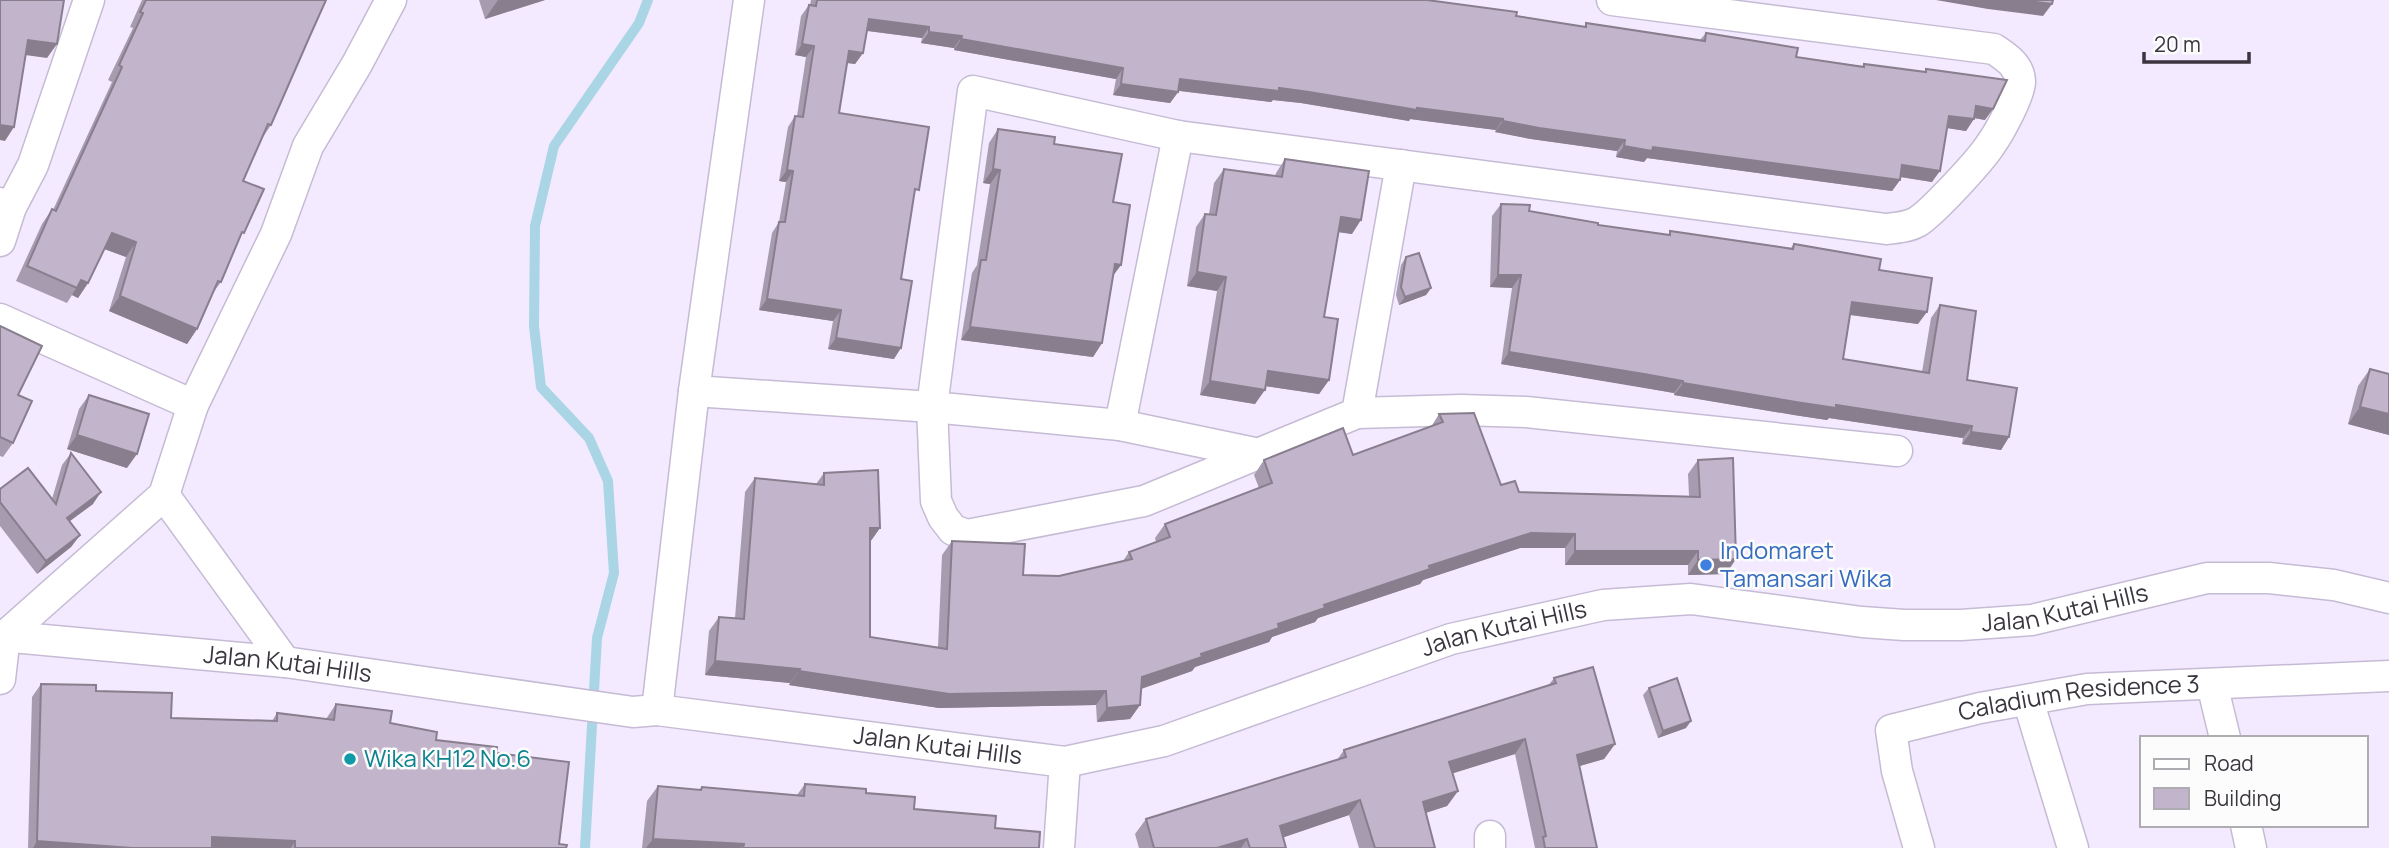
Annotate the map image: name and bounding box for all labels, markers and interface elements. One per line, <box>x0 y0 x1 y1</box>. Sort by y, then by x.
scale bar <box>2144 21 2249 65</box>
text: 20 m <box>2154 30 2201 58</box>
place label: Indomaret Tamansari Wika <box>1720 533 1892 594</box>
marker: Indomaret Tamansari Wika <box>1698 557 1714 573</box>
street label: Jalan Kutai Hills <box>1980 575 2151 639</box>
street label: Jalan Kutai Hills <box>1416 591 1590 663</box>
street label: Jalan Kutai Hills <box>202 637 374 689</box>
street label: Caladium Residence 3 <box>1954 666 2200 728</box>
street label: Jalan Kutai Hills <box>852 717 1024 771</box>
legend <box>2140 736 2368 827</box>
place label: Wika KH12 No.6 <box>364 741 531 774</box>
text: Road <box>2204 749 2254 777</box>
marker: Wika KH12 No.6 <box>342 751 358 767</box>
text: Building <box>2204 784 2281 812</box>

